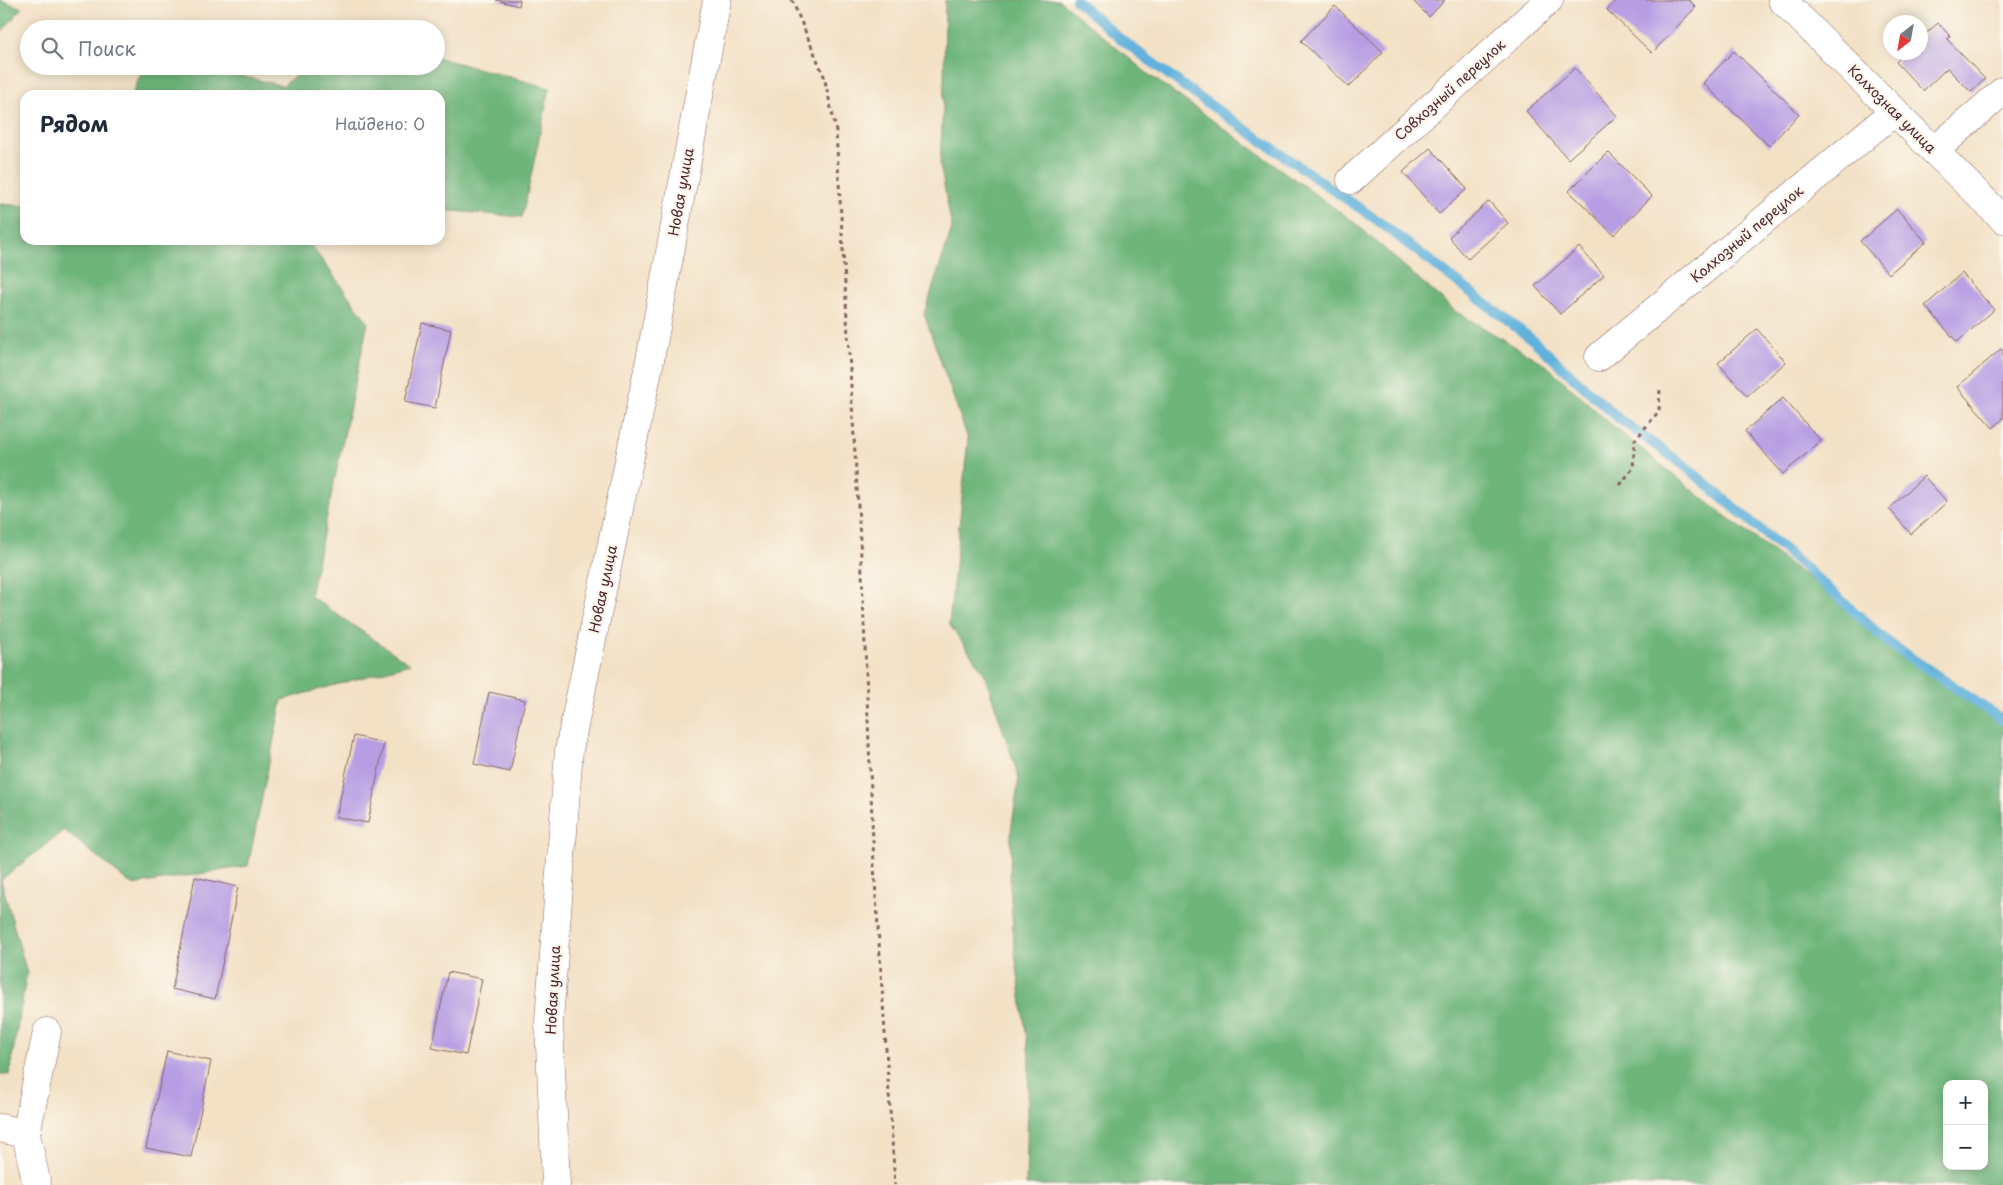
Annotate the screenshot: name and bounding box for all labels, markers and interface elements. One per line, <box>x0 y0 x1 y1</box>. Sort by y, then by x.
north arrow <box>1883 15 1928 60</box>
search box <box>20 20 445 75</box>
icon: search <box>38 34 66 62</box>
text: Поиск <box>78 34 136 62</box>
street label: Совхозный переулок <box>1389 34 1510 145</box>
street label: Колхозная улица <box>1843 60 1942 158</box>
text: Рядом <box>40 107 108 139</box>
text: Найдено: 0 <box>335 111 425 135</box>
street label: Новая улица <box>662 146 699 238</box>
street label: Колхозный переулок <box>1686 180 1808 287</box>
street label: Новая улица <box>583 543 622 635</box>
street label: Новая улица <box>540 945 565 1035</box>
map controls <box>1943 1080 1988 1170</box>
button: + <box>1943 1080 1988 1125</box>
button: − <box>1943 1125 1988 1170</box>

